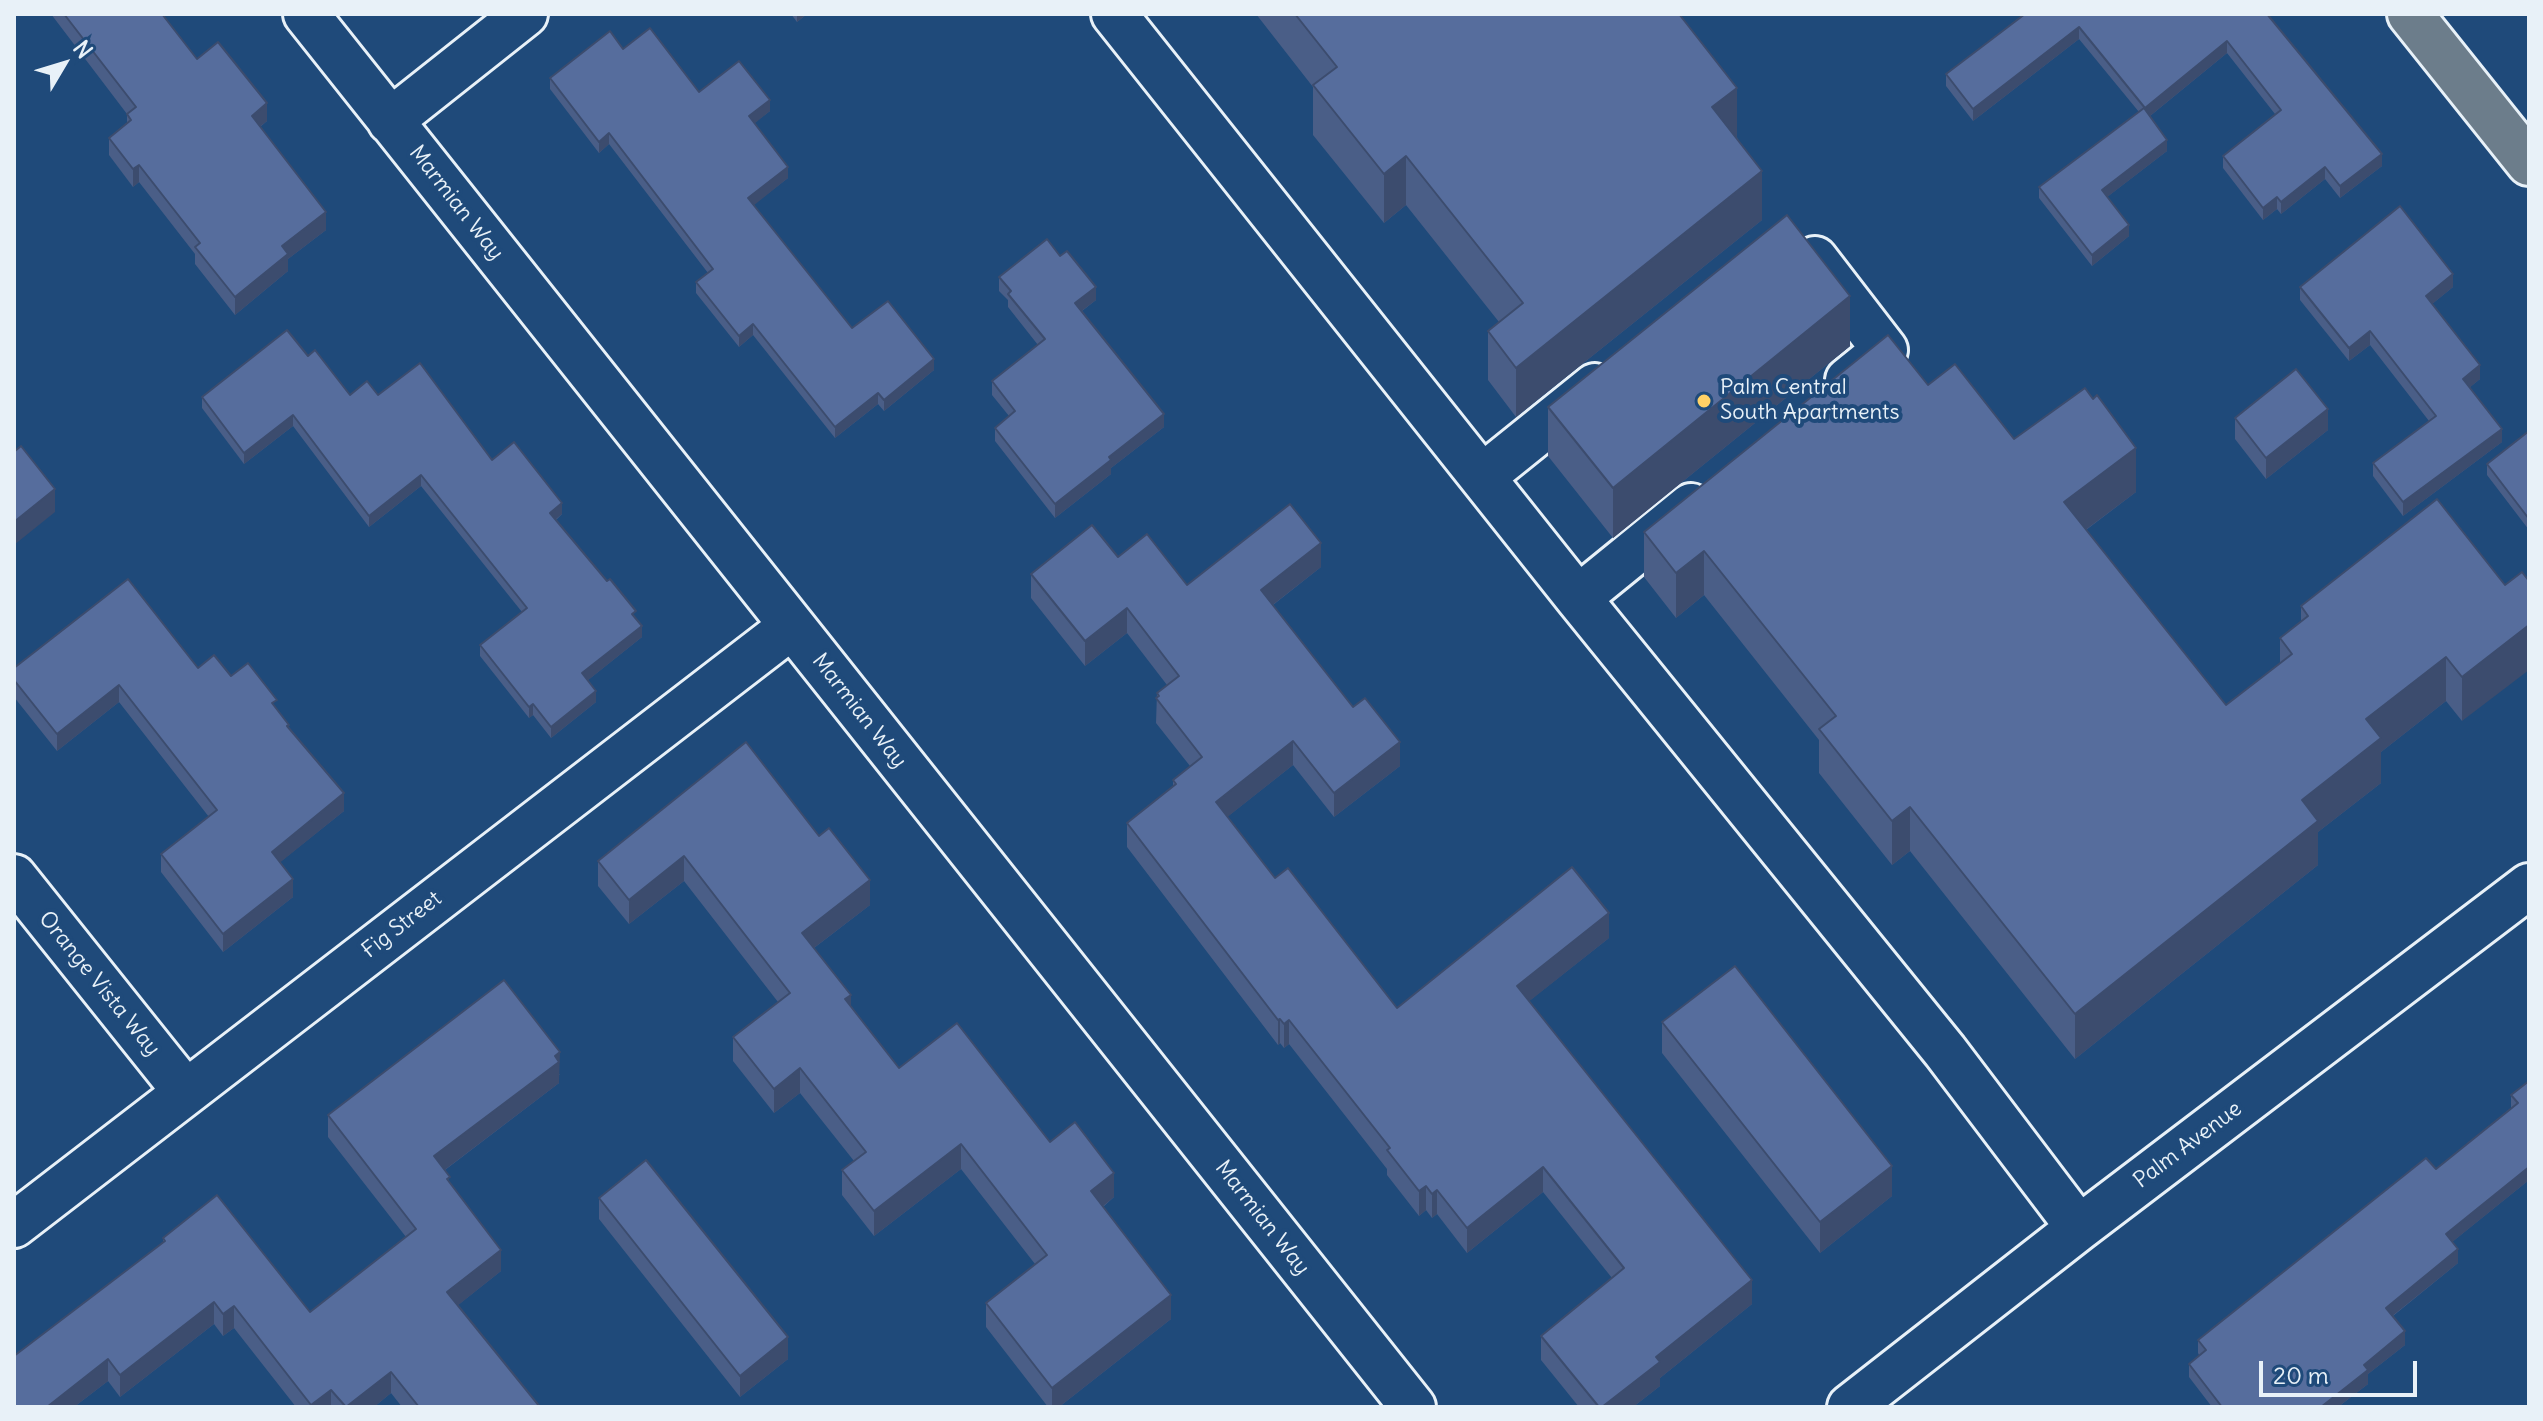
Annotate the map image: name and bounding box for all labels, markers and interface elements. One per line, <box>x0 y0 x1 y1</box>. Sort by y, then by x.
north arrow <box>24 24 104 104</box>
text: N <box>67 35 99 64</box>
street label: Marmian Way <box>403 140 509 266</box>
place label: Palm Central South Apartments <box>1720 375 1900 426</box>
marker: Palm Central South Apartments <box>1695 392 1713 410</box>
street label: Marmian Way <box>806 648 912 774</box>
street label: Fig Street <box>357 886 447 964</box>
street label: Orange Vista Way <box>33 906 165 1062</box>
street label: Palm Avenue <box>2129 1096 2247 1194</box>
street label: Marmian Way <box>1209 1155 1315 1281</box>
scale bar <box>2263 1345 2421 1395</box>
text: 20 m <box>2273 1360 2329 1390</box>

